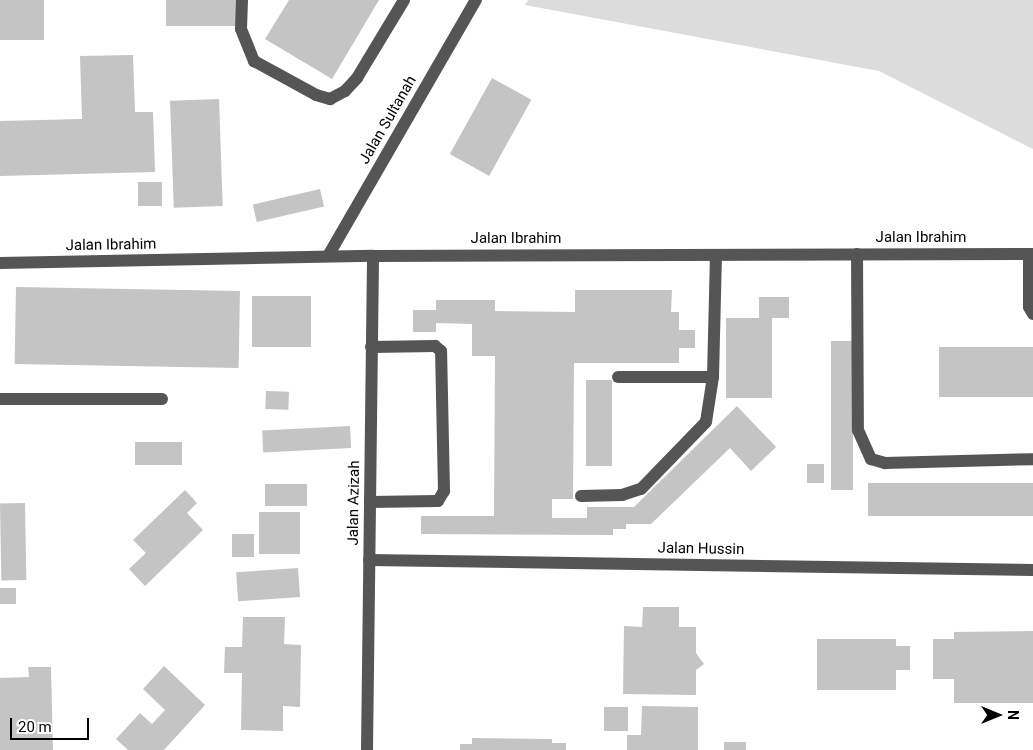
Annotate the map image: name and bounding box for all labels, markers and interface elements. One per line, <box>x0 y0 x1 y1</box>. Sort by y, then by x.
street label: Jalan Sultanah <box>355 73 421 167</box>
street label: Jalan Ibrahim <box>876 229 966 247</box>
street label: Jalan Ibrahim <box>471 230 561 248</box>
street label: Jalan Ibrahim <box>65 235 157 255</box>
street label: Jalan Azizah <box>344 460 364 546</box>
street label: Jalan Hussin <box>658 539 744 559</box>
north arrow <box>973 690 1023 740</box>
scale bar <box>12 708 91 740</box>
text: N <box>1005 710 1021 720</box>
text: 20 m <box>18 718 52 736</box>

